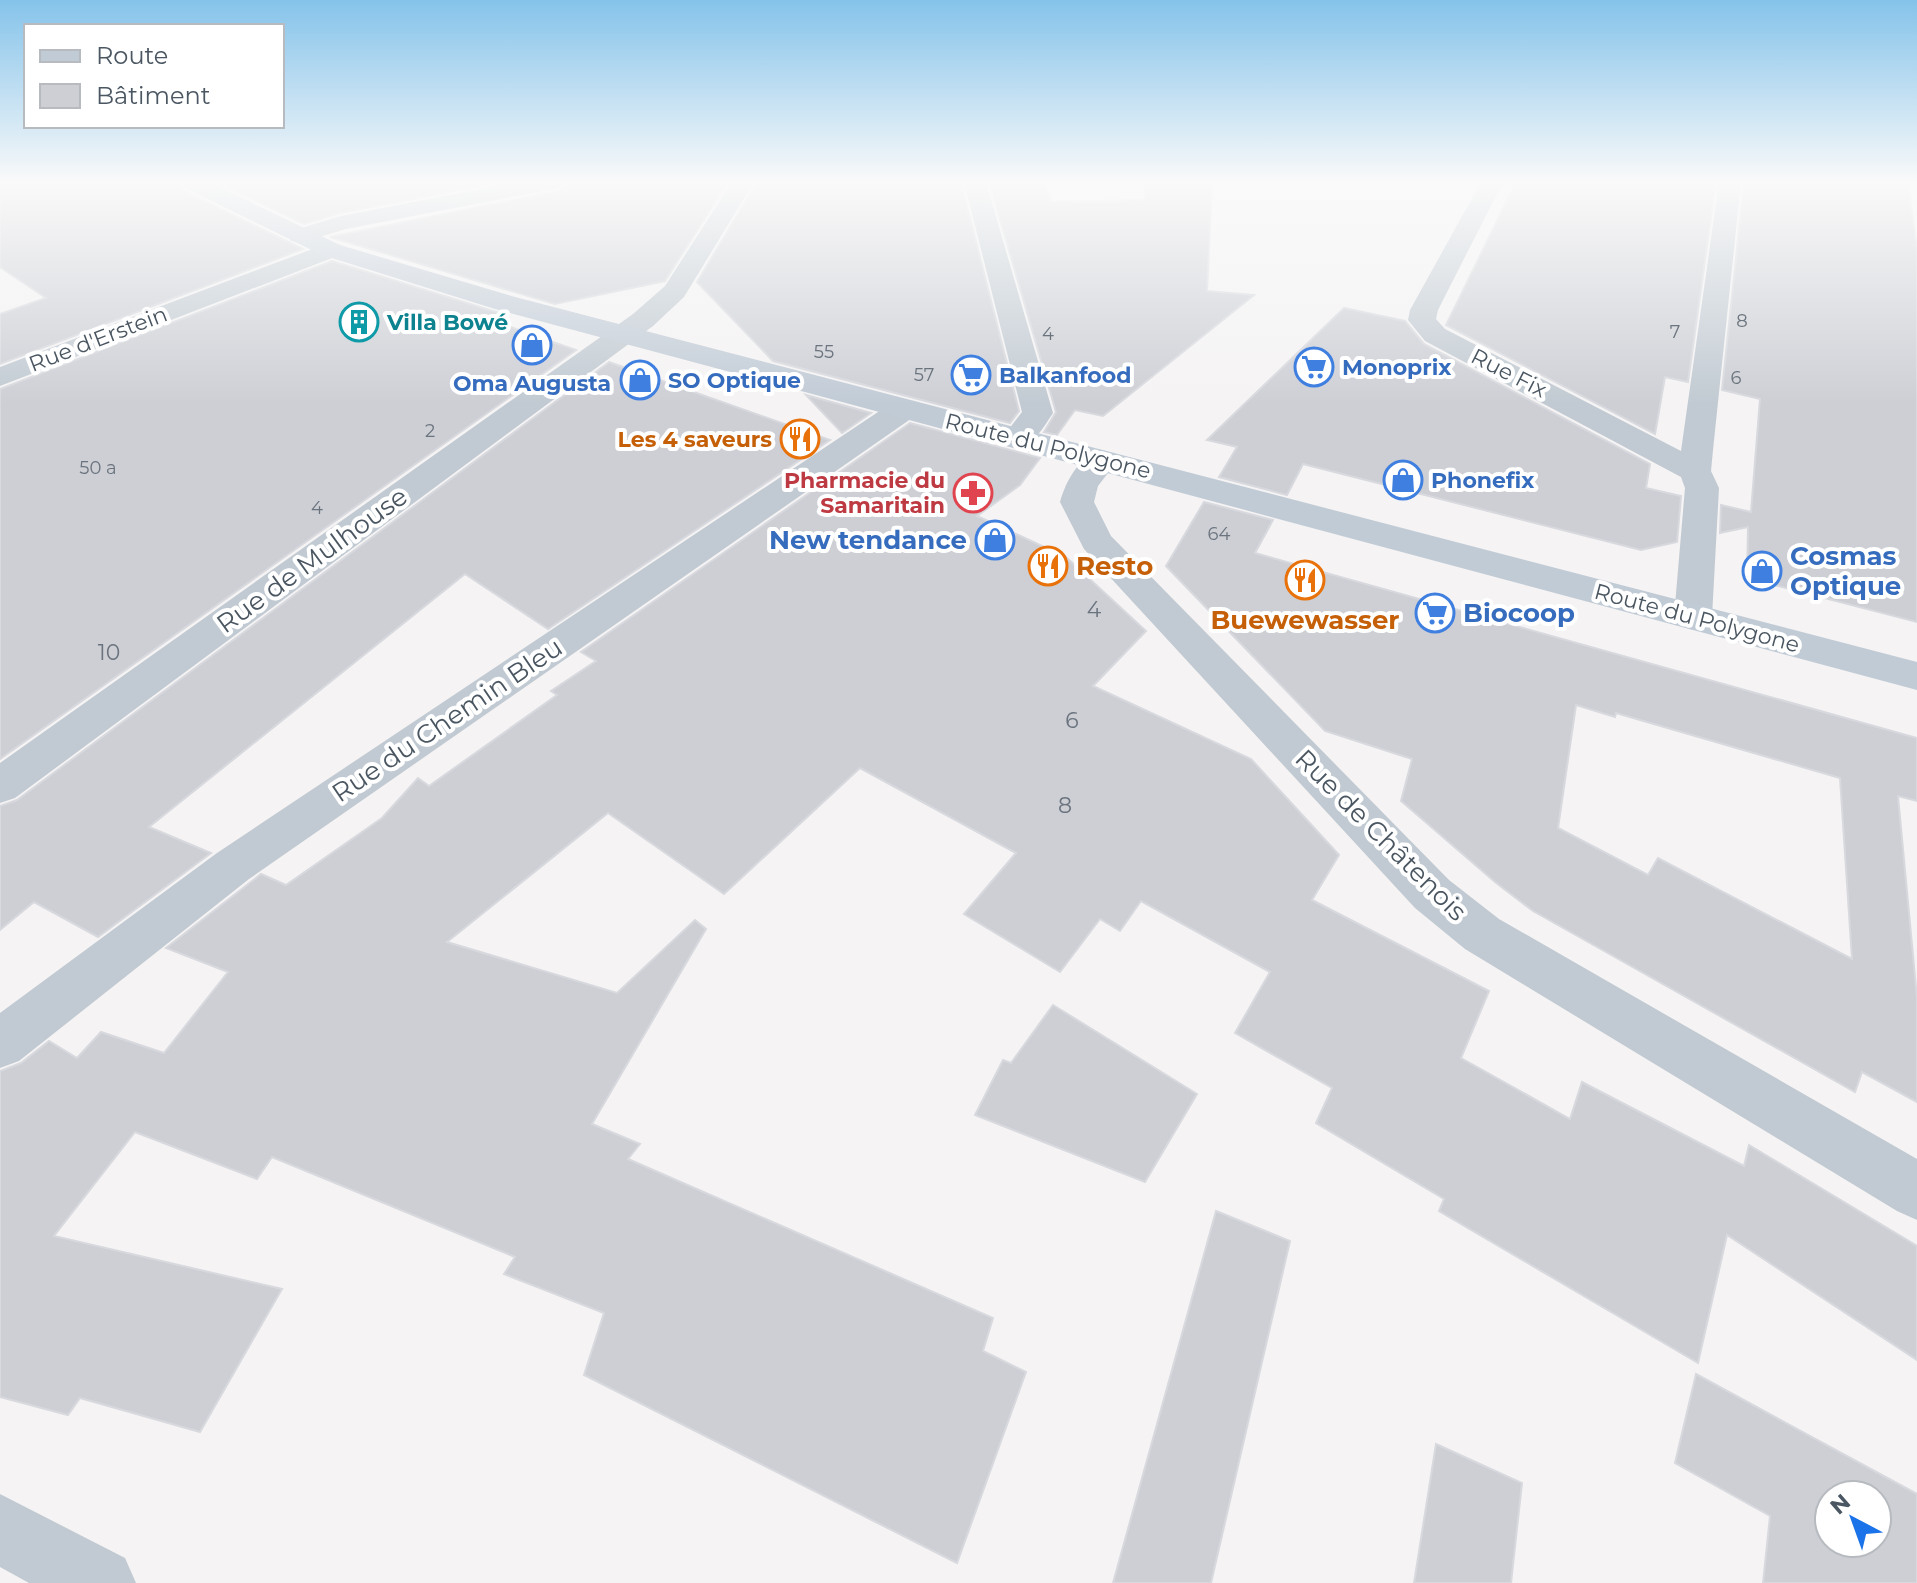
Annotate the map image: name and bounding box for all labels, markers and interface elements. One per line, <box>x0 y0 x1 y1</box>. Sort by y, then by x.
legend <box>24 24 284 128</box>
text: Route <box>96 41 168 70</box>
text: Bâtiment <box>96 81 211 110</box>
street label: Rue d'Erstein <box>25 300 171 378</box>
building icon: Villa Bowé <box>338 301 380 343</box>
place label: Villa Bowé <box>386 309 508 336</box>
house number: 8 <box>1736 310 1748 332</box>
house number: 7 <box>1670 321 1680 343</box>
house number: 4 <box>1042 323 1054 345</box>
shop icon: Oma Augusta <box>511 324 553 366</box>
house number: 55 <box>814 341 834 363</box>
street label: Rue Fix <box>1467 343 1552 404</box>
supermarket icon: Monoprix <box>1293 346 1335 388</box>
supermarket icon: Balkanfood <box>950 354 992 396</box>
place label: Monoprix <box>1342 354 1451 381</box>
shop icon: SO Optique <box>619 359 661 401</box>
place label: Balkanfood <box>999 362 1131 389</box>
house number: 57 <box>914 364 934 386</box>
place label: SO Optique <box>668 367 801 394</box>
house number: 6 <box>1731 367 1742 389</box>
place label: Oma Augusta <box>453 370 611 397</box>
street label: Route du Polygone <box>942 407 1154 485</box>
restaurant icon: Les 4 saveurs <box>779 418 821 460</box>
house number: 2 <box>425 420 435 442</box>
place label: Les 4 saveurs <box>618 426 772 453</box>
house number: 50 a <box>79 457 117 479</box>
shop icon: Phonefix <box>1382 459 1424 501</box>
place label: Pharmacie du Samaritain <box>784 467 945 519</box>
place label: Phonefix <box>1431 467 1534 494</box>
pharmacy icon: Pharmacie du Samaritain <box>952 472 994 514</box>
street label: Rue de Mulhouse <box>210 480 414 640</box>
house number: 4 <box>311 497 323 519</box>
shop icon: New tendance <box>974 519 1016 561</box>
house number: 64 <box>1208 523 1231 545</box>
place label: New tendance <box>769 524 967 556</box>
place label: Cosmas Optique <box>1790 540 1901 602</box>
restaurant icon: Resto <box>1027 545 1069 587</box>
place label: Resto <box>1076 550 1153 582</box>
shop icon: Cosmas Optique <box>1741 550 1783 592</box>
restaurant icon: Buewewasser <box>1284 559 1326 601</box>
street label: Route du Polygone <box>1591 578 1803 658</box>
supermarket icon: Biocoop <box>1414 592 1456 634</box>
house number: 4 <box>1087 596 1102 623</box>
place label: Biocoop <box>1463 597 1575 629</box>
place label: Buewewasser <box>1210 604 1400 636</box>
street label: Rue du Chemin Bleu <box>326 631 568 809</box>
house number: 10 <box>98 639 120 666</box>
house number: 6 <box>1065 707 1079 734</box>
street label: Rue de Châtenois <box>1289 743 1473 927</box>
house number: 8 <box>1058 792 1072 819</box>
north arrow <box>1813 1479 1893 1559</box>
text: N <box>1825 1488 1856 1520</box>

